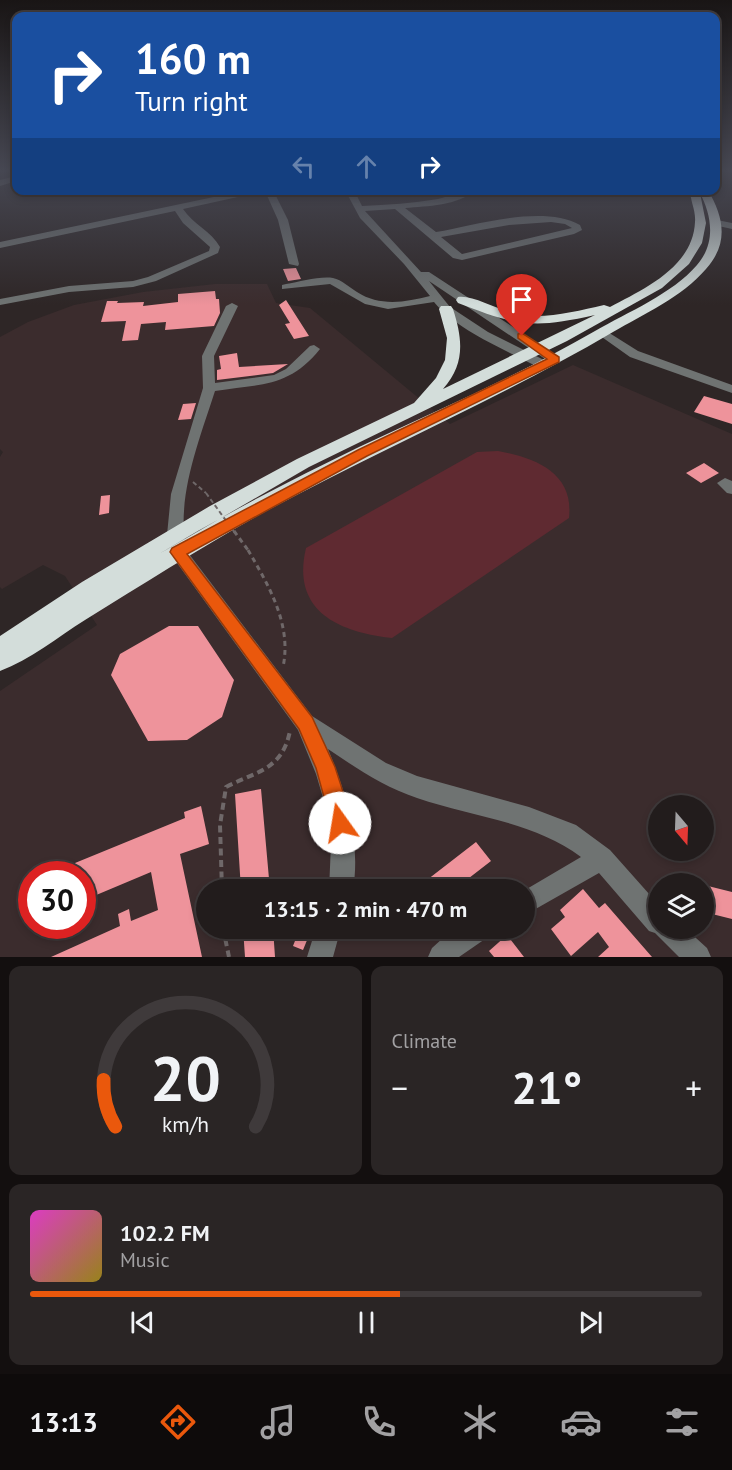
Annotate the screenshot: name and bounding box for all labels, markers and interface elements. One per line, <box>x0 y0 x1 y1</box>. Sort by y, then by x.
text: 160 m <box>135 31 251 86</box>
icon: right <box>36 36 114 114</box>
text: Turn right <box>135 84 248 118</box>
icon: left <box>287 150 320 183</box>
icon: ahead <box>350 150 383 183</box>
icon: right <box>413 150 446 183</box>
pin <box>496 274 547 336</box>
icon: arrive <box>505 283 538 316</box>
position arrow <box>308 791 372 855</box>
north arrow <box>648 795 714 861</box>
map controls <box>648 795 714 939</box>
speed limit sign: 30 <box>18 861 96 939</box>
button: layers <box>648 873 714 939</box>
text: 13:15 · 2 min · 470 m <box>264 895 467 923</box>
text: Climate <box>392 1028 457 1054</box>
text: 20 <box>150 1037 221 1118</box>
text: 21° <box>511 1058 582 1116</box>
text: − <box>392 1066 408 1109</box>
text: + <box>685 1066 702 1109</box>
text: km/h <box>162 1111 209 1139</box>
text: 102.2 FM <box>120 1219 210 1247</box>
text: Music <box>120 1247 169 1273</box>
icon: previous <box>126 1306 159 1339</box>
icon: pause <box>350 1306 383 1339</box>
icon: next <box>574 1306 607 1339</box>
icon: directions <box>157 1401 199 1443</box>
icon: music <box>257 1401 299 1443</box>
icon: phone <box>358 1401 400 1443</box>
icon: climate <box>459 1401 501 1443</box>
icon: car <box>560 1401 602 1443</box>
icon: filters <box>661 1401 703 1443</box>
text: 13:13 <box>29 1405 98 1439</box>

